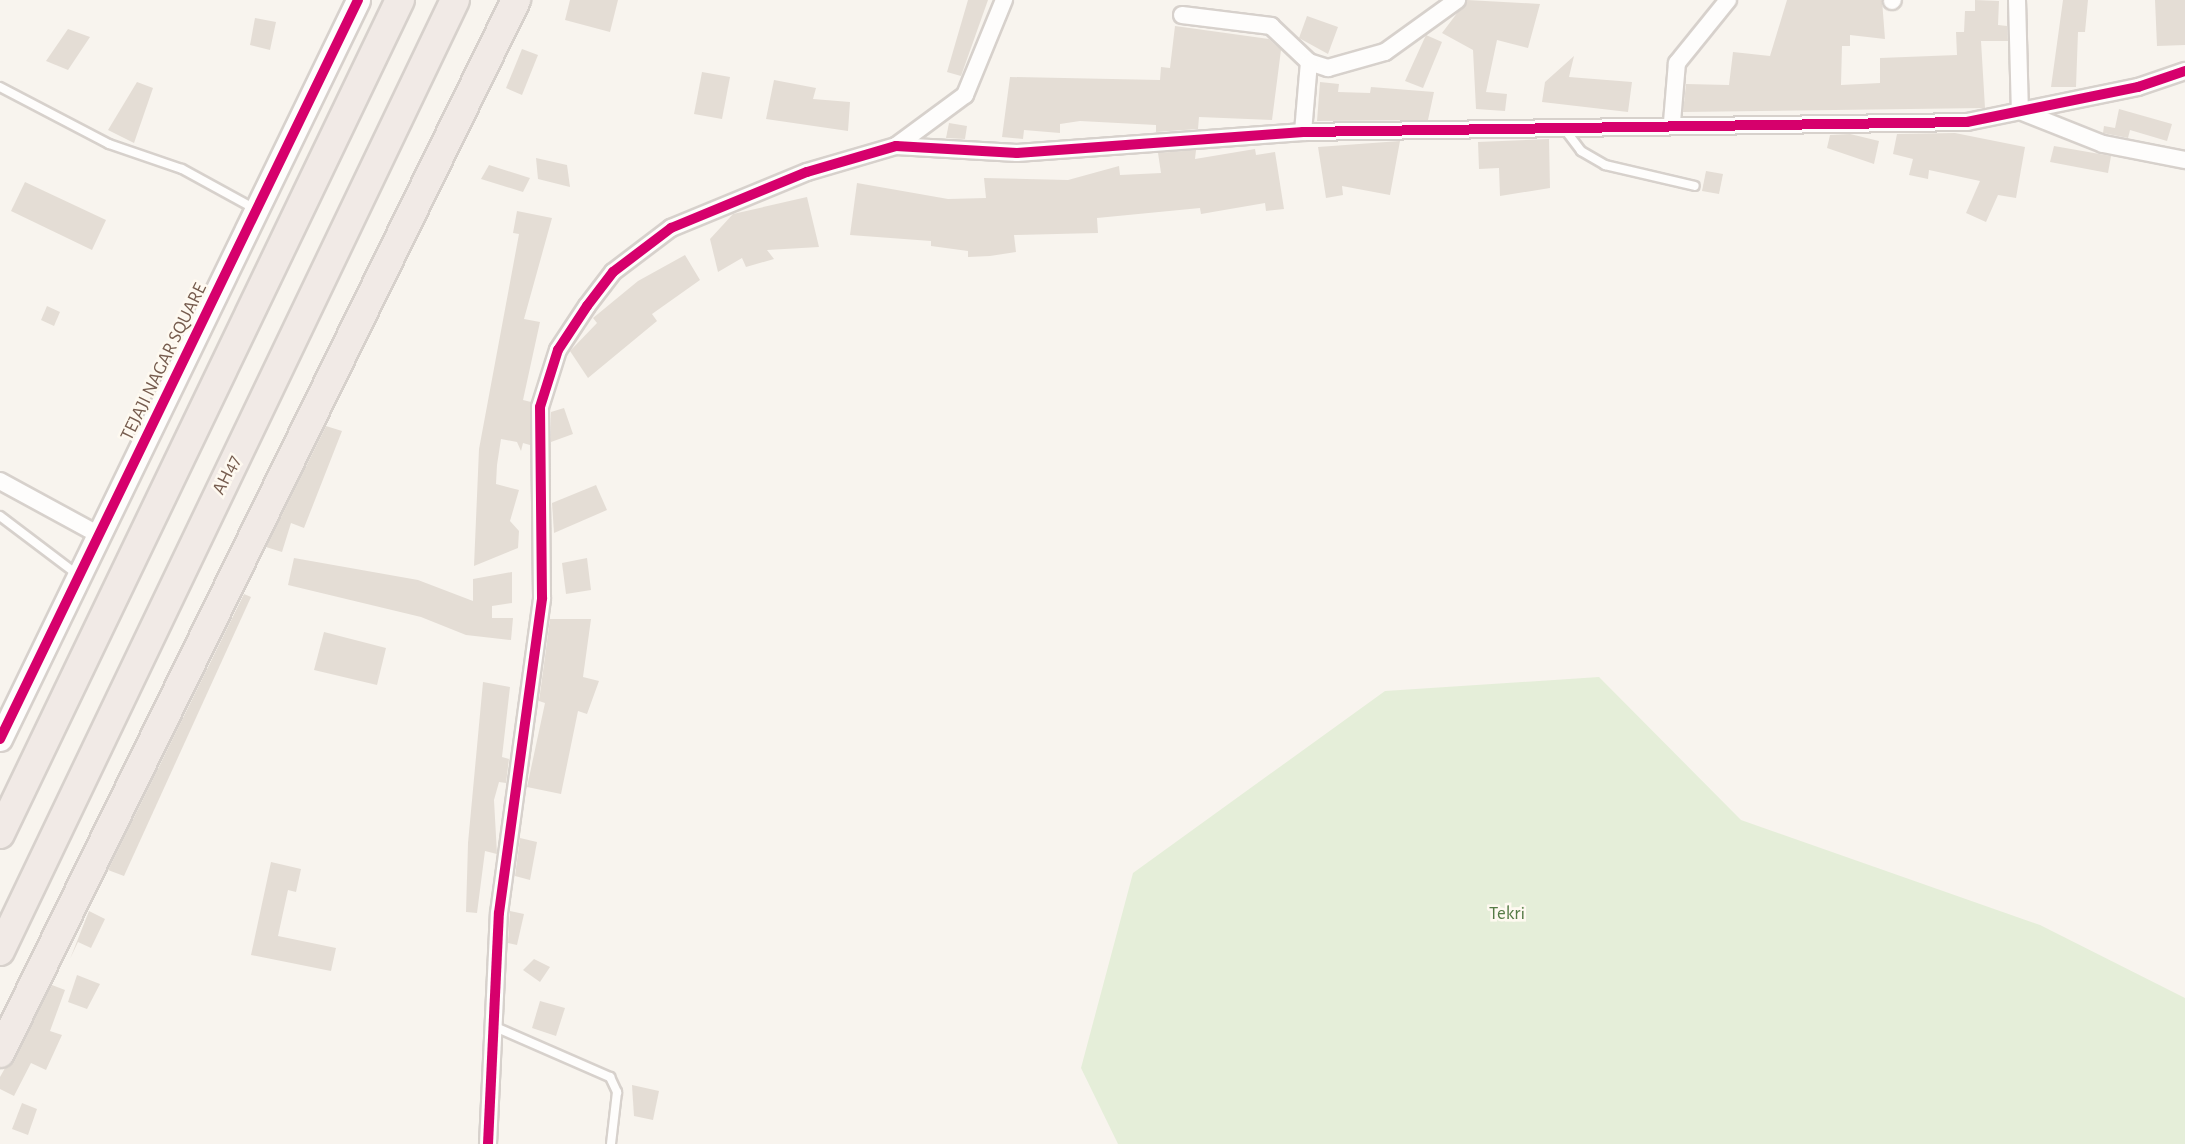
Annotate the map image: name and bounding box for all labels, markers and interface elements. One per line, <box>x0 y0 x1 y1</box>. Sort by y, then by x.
street label: TEJAJI NAGAR SQUARE <box>116 279 212 445</box>
street label: AH47 <box>208 452 246 498</box>
park label: Tekri <box>1489 903 1525 925</box>

